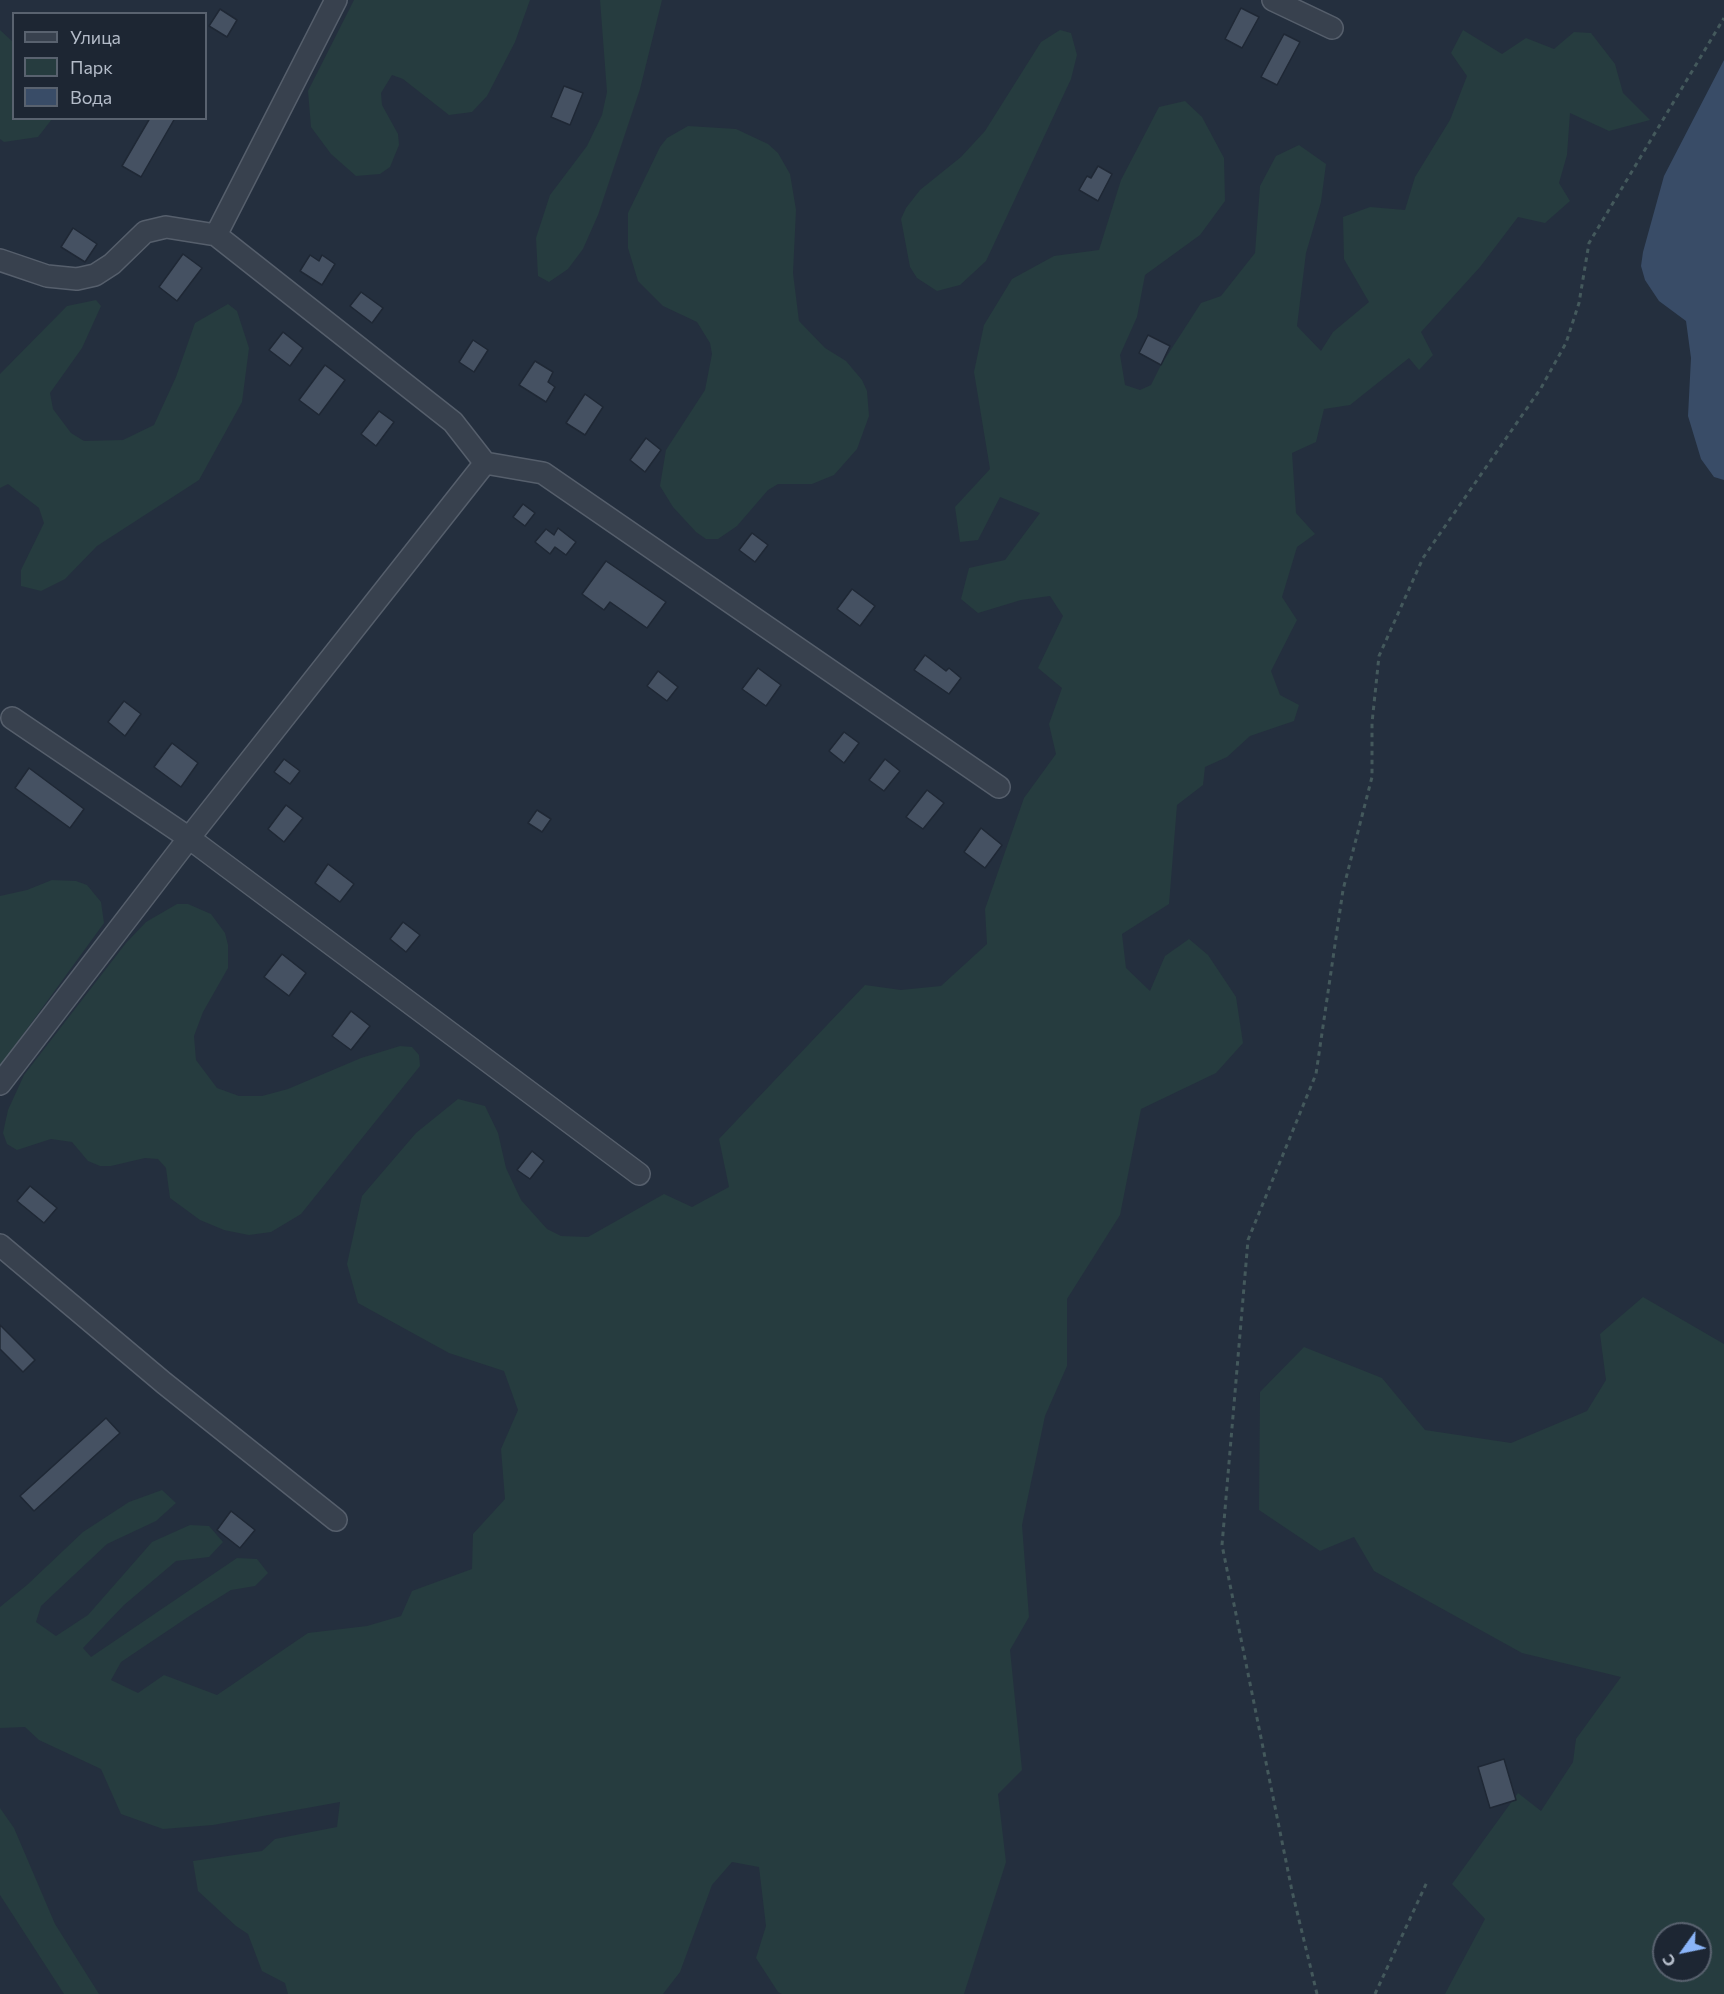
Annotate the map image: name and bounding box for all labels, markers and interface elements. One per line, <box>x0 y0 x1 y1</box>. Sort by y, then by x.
legend <box>12 12 207 120</box>
text: Улица <box>70 26 121 48</box>
text: Парк <box>70 56 113 78</box>
text: Вода <box>70 86 112 108</box>
north arrow <box>1652 1922 1712 1982</box>
text: С <box>1657 1951 1679 1971</box>

